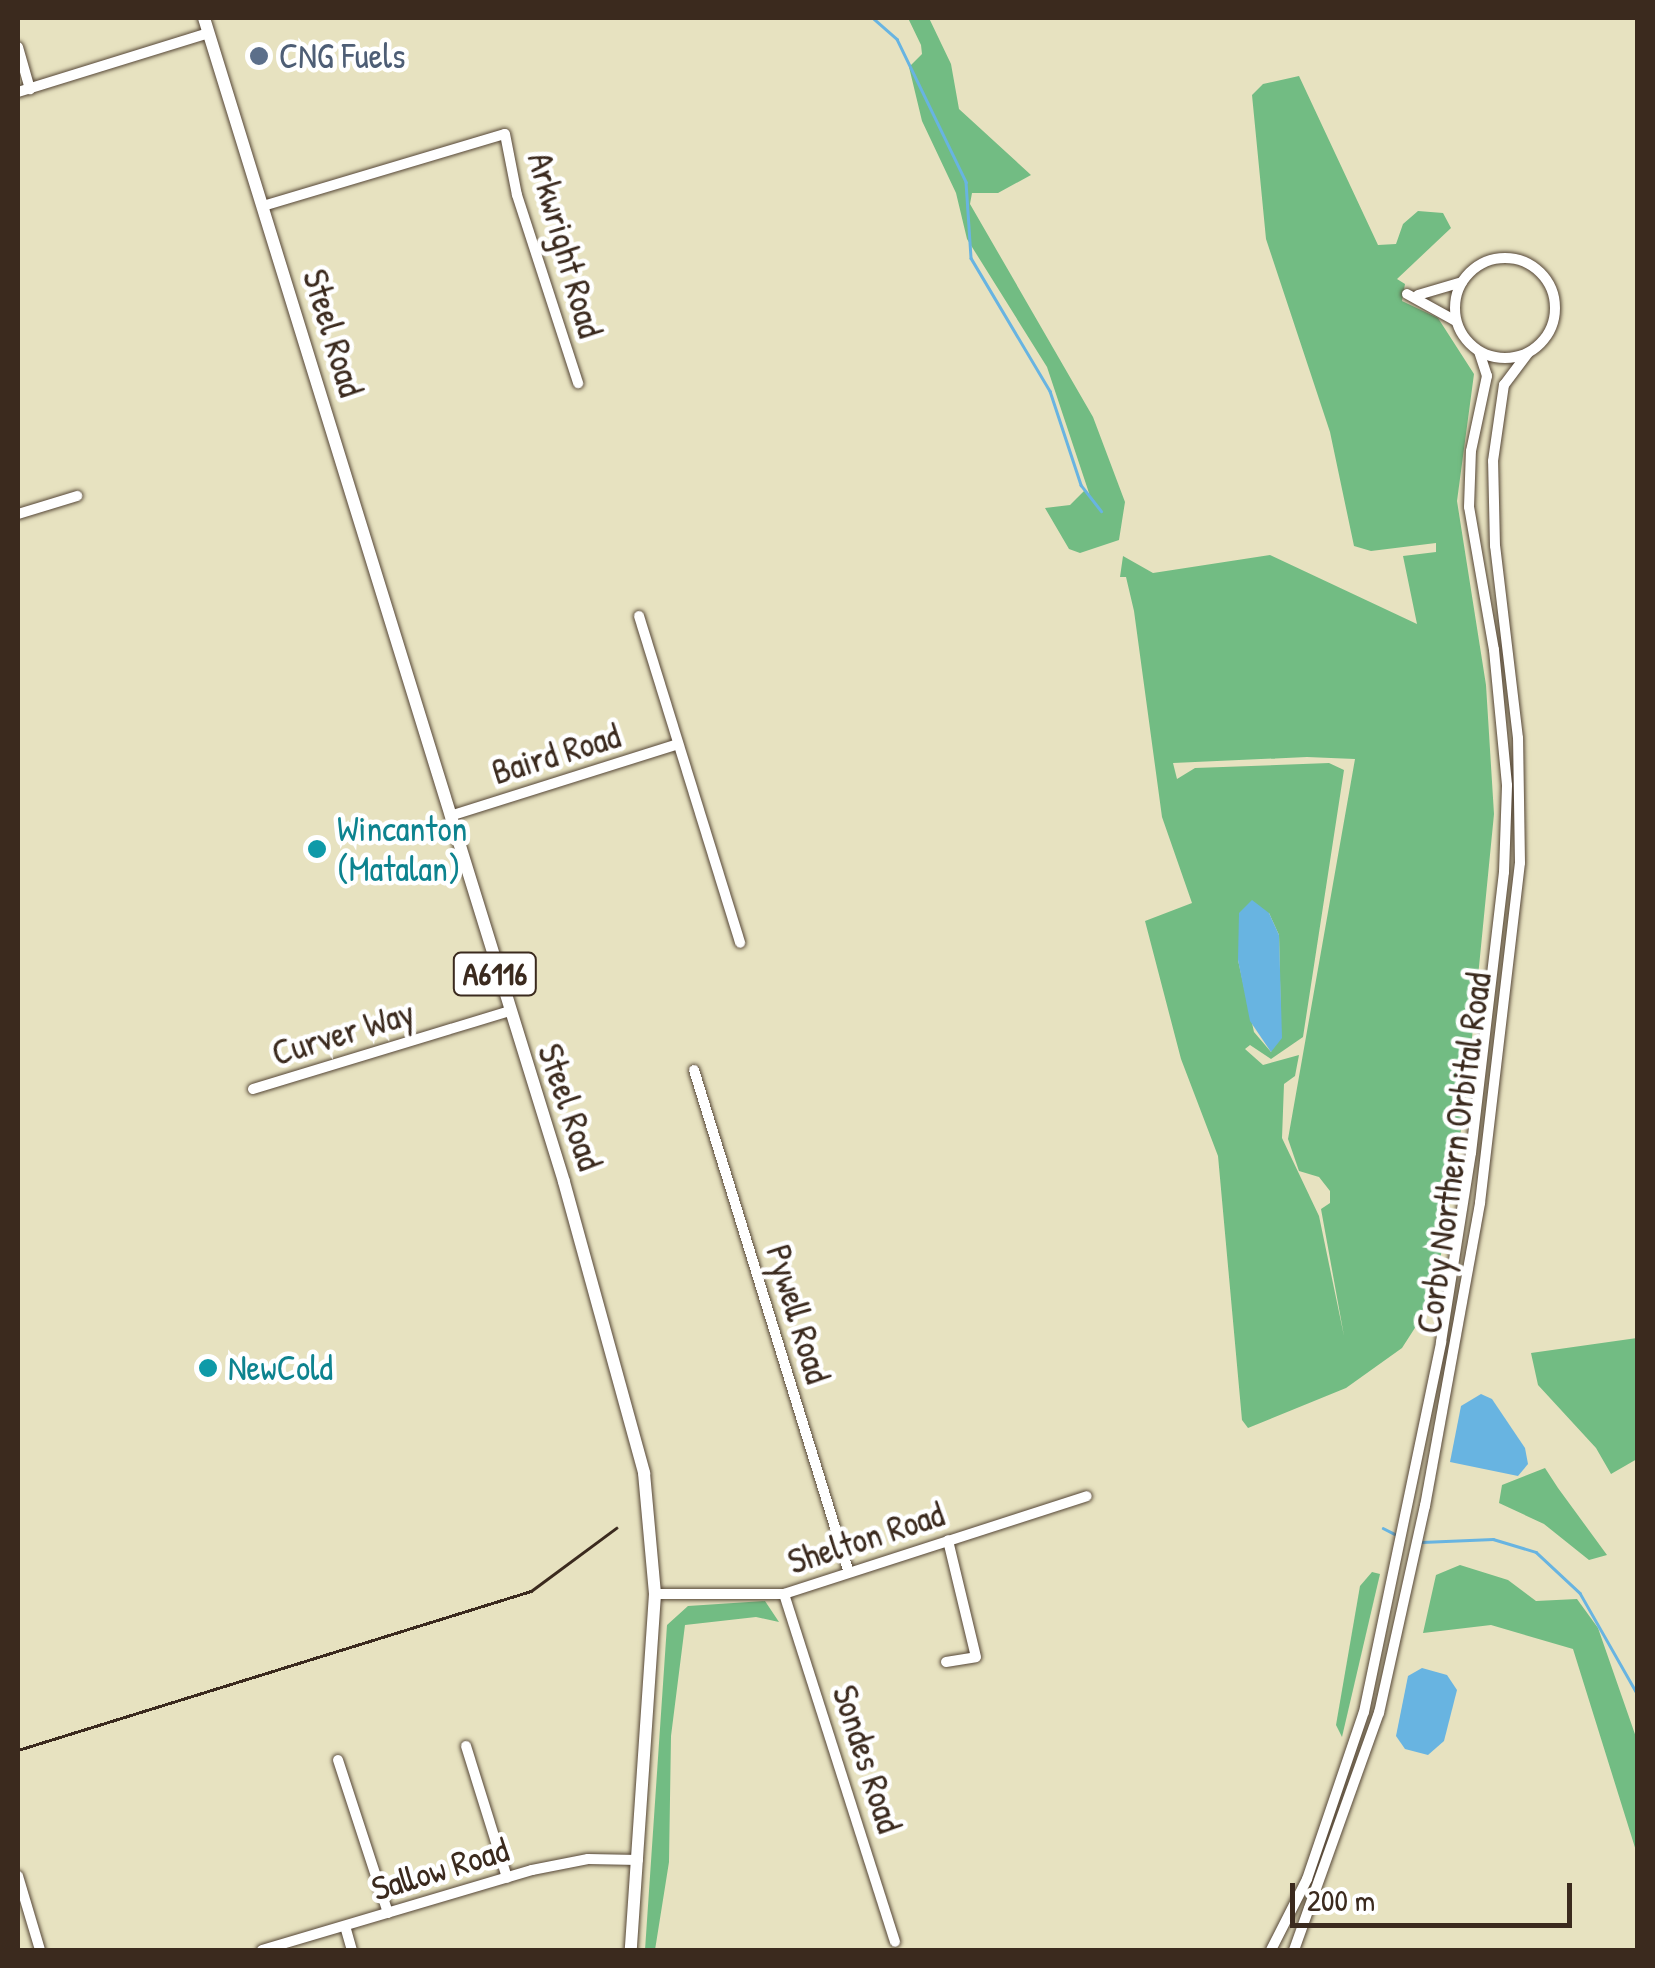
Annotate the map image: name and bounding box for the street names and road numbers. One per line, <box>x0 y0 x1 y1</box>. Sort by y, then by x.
street label: Arkwright Road <box>519 148 611 342</box>
street label: Steel Road <box>294 264 372 402</box>
street label: Baird Road <box>487 715 625 793</box>
road number: A6116 <box>452 947 538 1001</box>
street label: Corby Northern Orbital Road <box>1408 970 1500 1336</box>
street label: Curver Way <box>267 992 419 1074</box>
street label: Steel Road <box>529 1038 611 1176</box>
street label: Pywell Road <box>757 1240 839 1388</box>
street label: Shelton Road <box>783 1493 949 1583</box>
street label: Sondes Road <box>823 1680 911 1838</box>
street label: Sallow Road <box>367 1828 513 1910</box>

